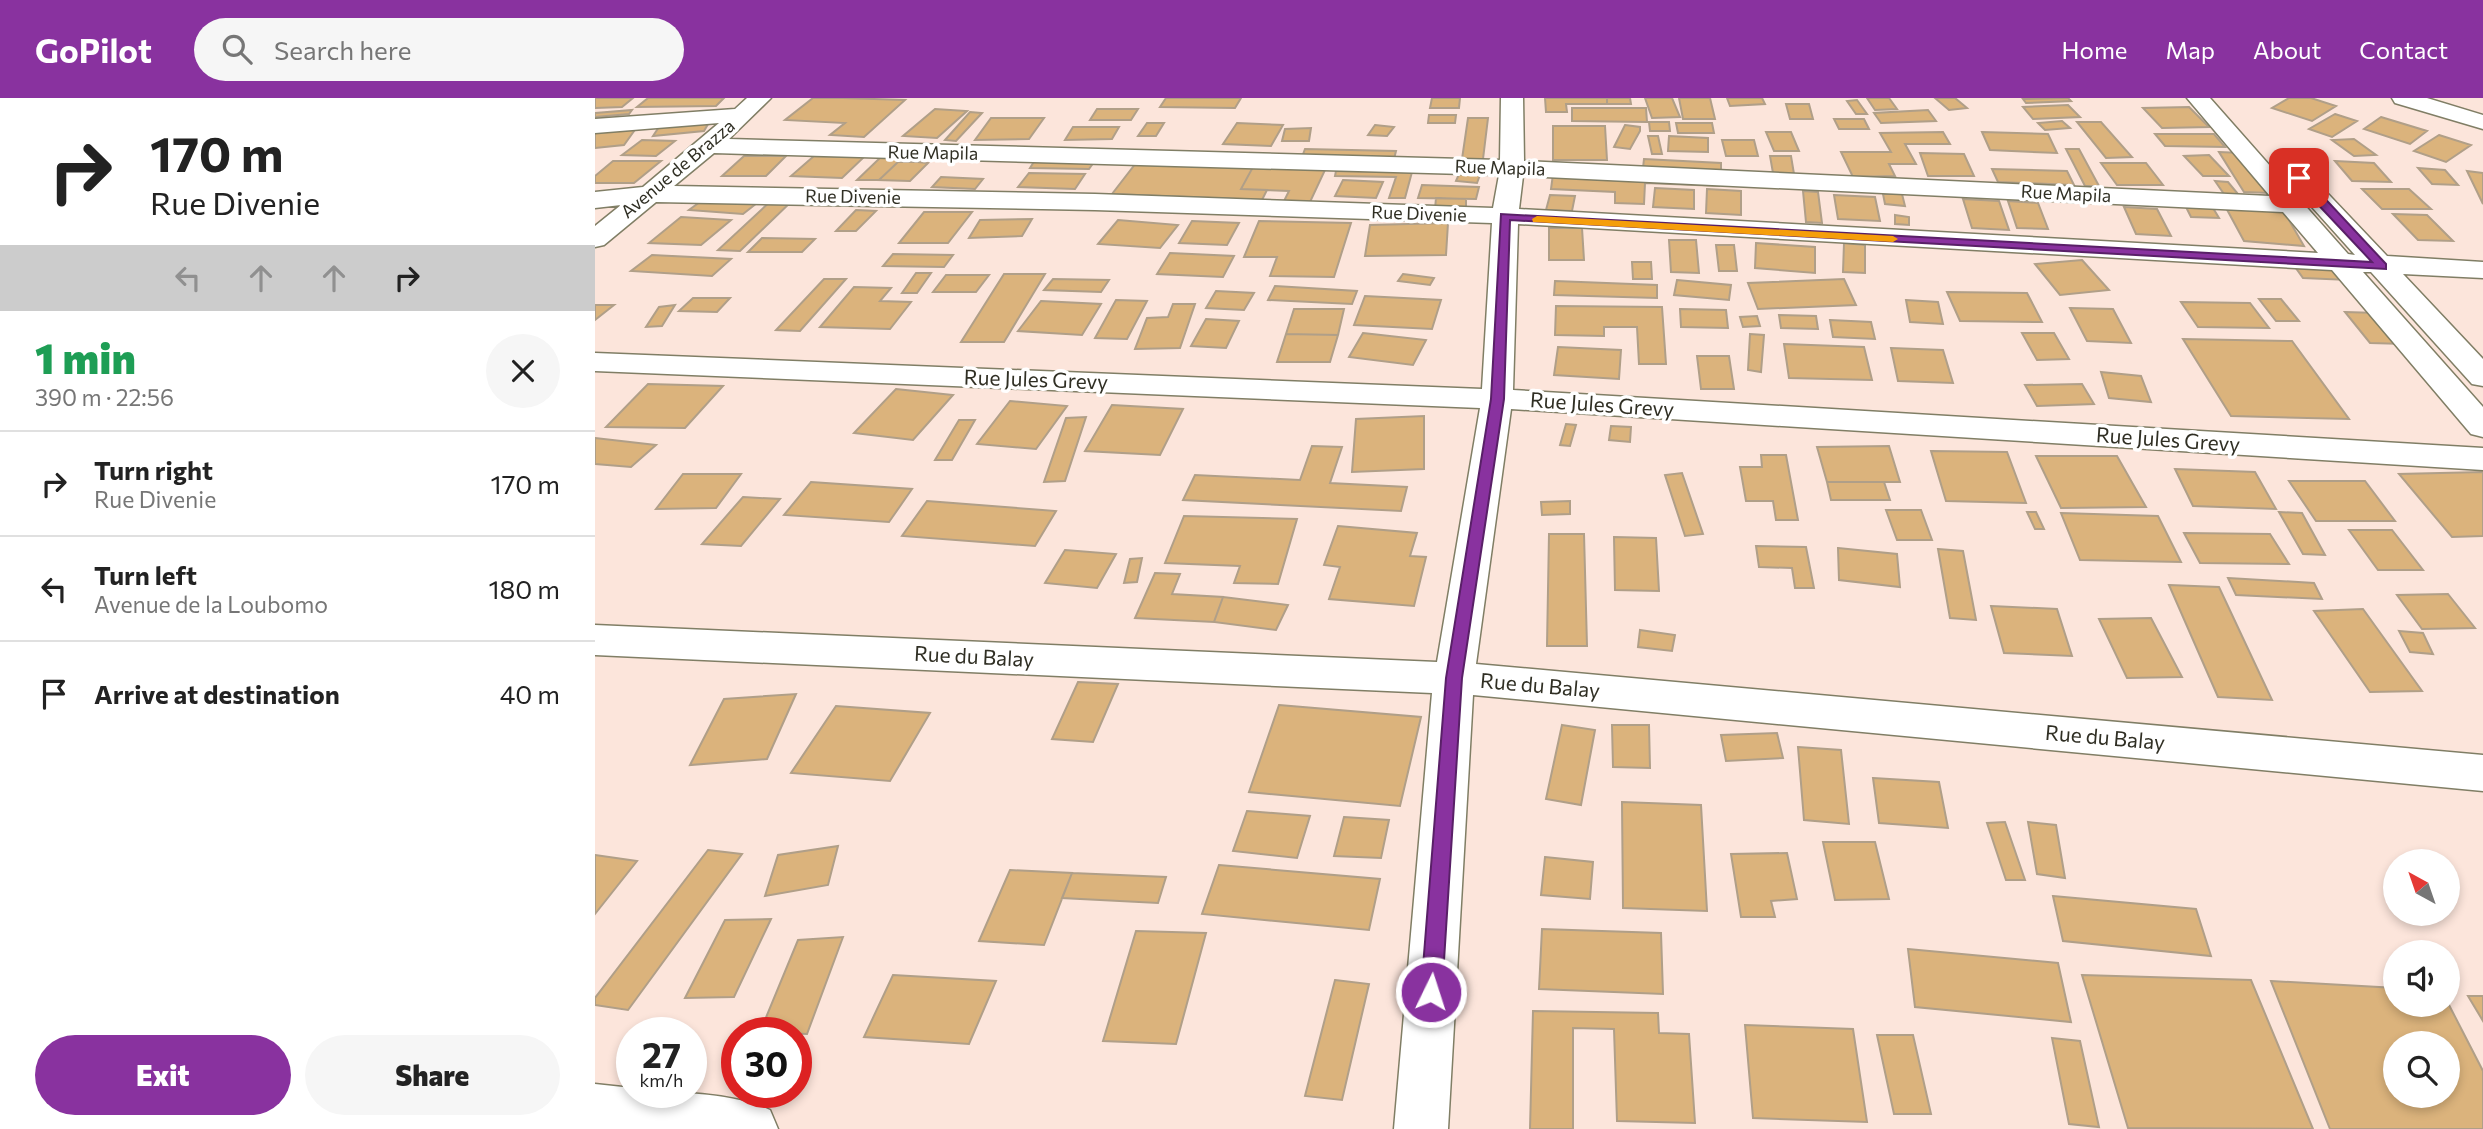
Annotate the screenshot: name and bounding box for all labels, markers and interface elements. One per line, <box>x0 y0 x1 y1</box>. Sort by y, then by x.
search box <box>194 18 684 81</box>
text: GoPilot <box>35 29 152 70</box>
icon: search <box>218 30 256 68</box>
text: Search here <box>274 34 411 65</box>
text: Home <box>2062 35 2128 64</box>
text: Map <box>2166 35 2215 64</box>
text: About <box>2253 35 2321 64</box>
text: Contact <box>2359 35 2448 64</box>
street label: Avenue de Brazza <box>616 114 739 222</box>
text: 170 m <box>150 122 283 182</box>
icon: right <box>35 126 126 217</box>
street label: Rue Mapila <box>887 140 979 164</box>
pin <box>2269 148 2329 208</box>
street label: Rue Mapila <box>1454 154 1546 180</box>
icon: arrive <box>2280 159 2318 197</box>
street label: Rue Mapila <box>2020 180 2112 206</box>
text: Rue Divenie <box>150 182 320 222</box>
street label: Rue Divenie <box>805 184 901 208</box>
street label: Rue Divenie <box>1371 200 1467 226</box>
icon: left <box>169 259 207 297</box>
icon: ahead <box>242 259 280 297</box>
icon: ahead <box>315 259 353 297</box>
icon: right <box>388 259 426 297</box>
text: 1 min <box>35 331 136 383</box>
button: close <box>486 334 560 408</box>
street label: Rue Jules Grevy <box>963 363 1109 394</box>
text: 390 m · 22:56 <box>35 383 174 411</box>
street label: Rue Jules Grevy <box>1529 386 1675 421</box>
street label: Rue Jules Grevy <box>2095 421 2241 456</box>
text: Turn right <box>94 454 213 485</box>
icon: right <box>35 465 73 503</box>
text: 170 m <box>491 468 560 499</box>
text: Rue Divenie <box>94 485 216 513</box>
text: Turn left <box>94 559 197 590</box>
icon: left <box>35 570 73 608</box>
text: 180 m <box>488 573 560 604</box>
text: Avenue de la Loubomo <box>94 590 328 618</box>
street label: Rue du Balay <box>913 640 1035 671</box>
street label: Rue du Balay <box>1479 667 1601 702</box>
icon: arrive <box>35 675 73 713</box>
text: Arrive at destination <box>94 678 340 709</box>
text: 40 m <box>500 678 560 709</box>
street label: Rue du Balay <box>2044 719 2166 754</box>
north arrow <box>2383 849 2461 926</box>
map controls <box>2383 849 2460 1108</box>
button: sound <box>2383 940 2460 1017</box>
position arrow <box>1394 955 1468 1029</box>
speed limit sign: 30 <box>721 1017 812 1108</box>
button: search <box>2383 1031 2460 1108</box>
text: 27 <box>642 1032 681 1075</box>
button: Exit <box>35 1035 291 1115</box>
button: Share <box>305 1035 560 1115</box>
text: km/h <box>640 1069 683 1091</box>

